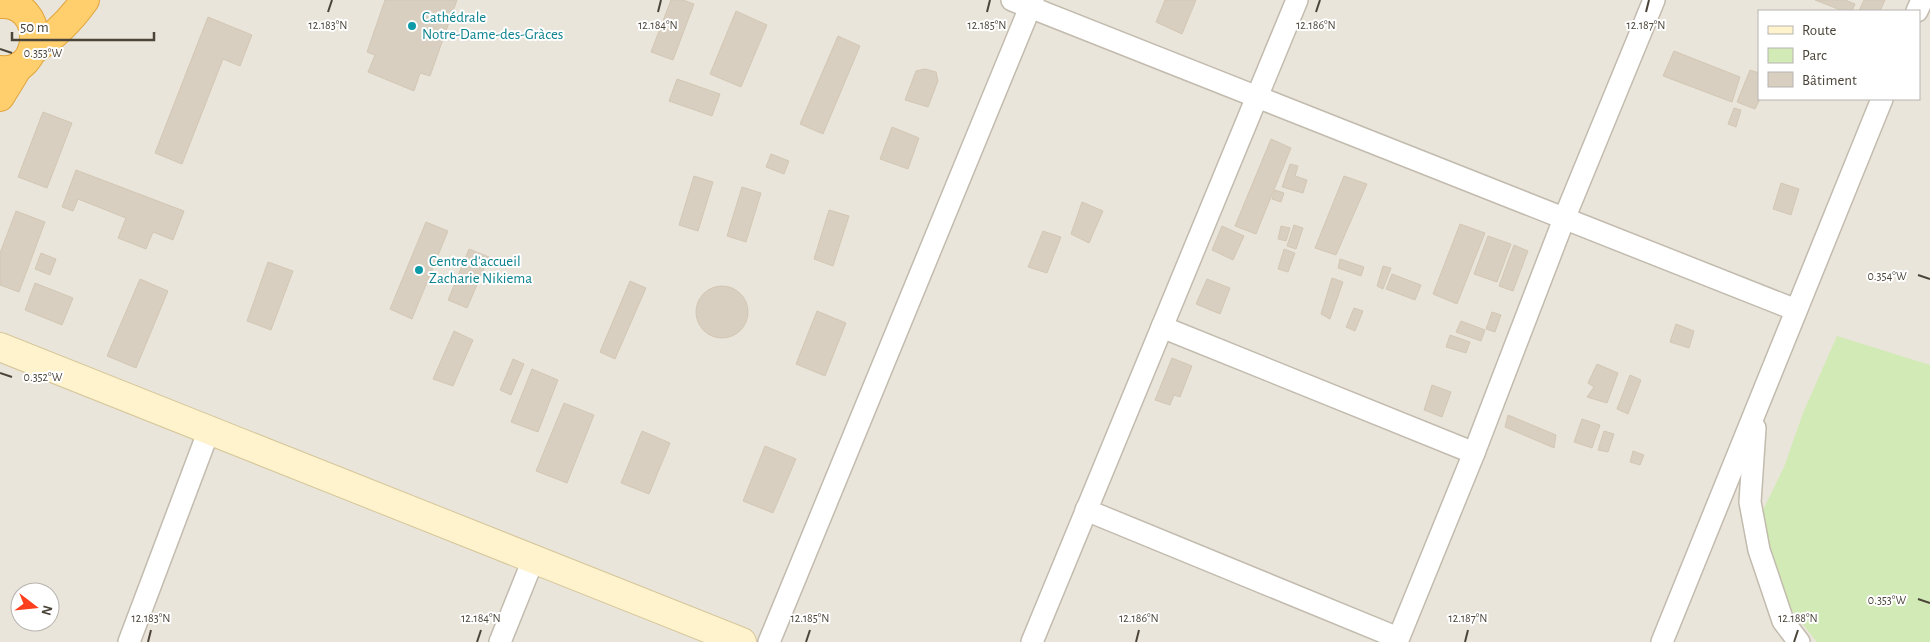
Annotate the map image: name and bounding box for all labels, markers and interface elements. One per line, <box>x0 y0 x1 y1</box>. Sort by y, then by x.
scale bar <box>12 10 155 42</box>
place label: Cathédrale Notre-Dame-des-Gràces <box>422 10 563 42</box>
legend <box>1758 10 1920 100</box>
text: 12.183°N <box>309 19 347 31</box>
text: 12.184°N <box>638 19 678 31</box>
text: 12.185°N <box>968 19 1006 31</box>
text: 12.186°N <box>1296 19 1336 31</box>
text: 12.187°N <box>1627 19 1665 31</box>
text: 50 m <box>20 20 49 35</box>
marker: Cathédrale Notre-Dame-des-Gràces <box>406 20 418 32</box>
text: Route <box>1802 23 1836 38</box>
text: 0.353°W <box>24 47 62 59</box>
text: Parc <box>1802 48 1827 63</box>
text: Bâtiment <box>1802 73 1857 88</box>
place label: Centre d'accueil Zacharie Nikiema <box>429 254 532 286</box>
marker: Centre d'accueil Zacharie Nikiema <box>413 264 425 276</box>
text: 0.354°W <box>1867 270 1907 282</box>
text: 0.352°W <box>24 371 63 383</box>
north arrow <box>10 582 60 632</box>
text: 0.353°W <box>1868 594 1906 606</box>
text: N <box>38 604 55 617</box>
text: 12.183°N <box>132 612 170 624</box>
text: 12.184°N <box>461 612 501 624</box>
text: 12.185°N <box>791 612 829 624</box>
text: 12.186°N <box>1119 612 1159 624</box>
text: 12.187°N <box>1449 612 1487 624</box>
text: 12.188°N <box>1778 612 1818 624</box>

